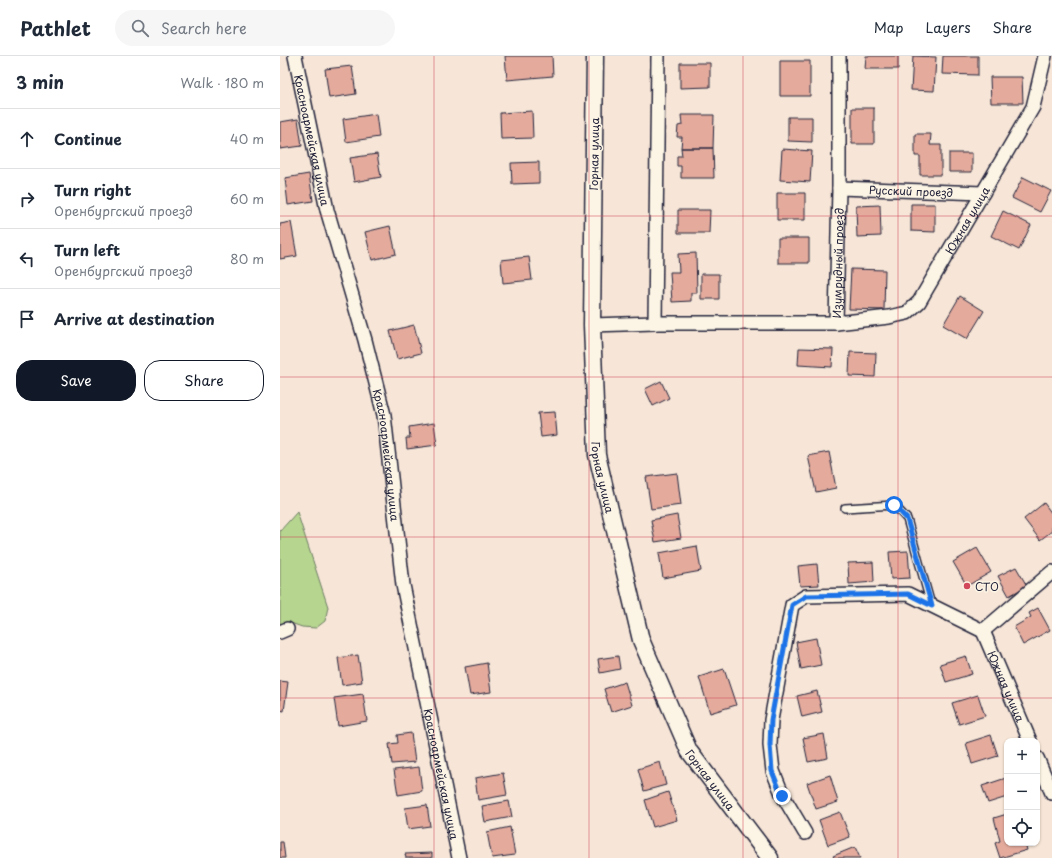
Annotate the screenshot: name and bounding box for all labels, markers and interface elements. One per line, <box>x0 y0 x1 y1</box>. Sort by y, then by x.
search box <box>115 10 395 46</box>
text: Pathlet <box>20 14 91 42</box>
text: Search here <box>161 16 247 39</box>
icon: search <box>129 17 151 39</box>
text: Map <box>874 17 904 38</box>
text: Layers <box>926 17 971 38</box>
text: Share <box>993 17 1032 38</box>
text: 3 min <box>16 69 64 95</box>
text: Walk · 180 m <box>181 73 264 92</box>
street label: Красноармейская улица <box>291 73 334 207</box>
street label: Горная улица <box>585 117 603 191</box>
text: Continue <box>54 127 122 150</box>
icon: ahead <box>16 128 38 150</box>
text: 40 m <box>230 129 264 148</box>
text: Turn right <box>54 178 131 201</box>
street label: Русский проезд <box>869 181 953 200</box>
street label: Южная улица <box>940 183 993 257</box>
icon: right <box>16 188 38 210</box>
text: 60 m <box>230 189 264 208</box>
text: Оренбургский проезд <box>54 201 193 220</box>
street label: Изумрудный проезд <box>828 208 847 318</box>
text: Turn left <box>54 238 120 261</box>
icon: left <box>16 248 38 270</box>
text: 80 m <box>230 249 264 268</box>
text: Оренбургский проезд <box>54 261 193 280</box>
text: Arrive at destination <box>54 307 215 330</box>
icon: arrive <box>16 308 38 330</box>
button: Save <box>16 360 136 401</box>
button: Share <box>144 360 264 401</box>
street label: Красноармейская улица <box>369 387 404 522</box>
street label: Горная улица <box>588 441 619 515</box>
route start <box>885 496 903 514</box>
place label: СТО <box>975 578 999 595</box>
marker: СТО <box>962 581 972 591</box>
street label: Южная улица <box>984 648 1029 724</box>
street label: Красноармейская улица <box>420 707 464 841</box>
map controls <box>1004 738 1040 846</box>
button: + <box>1004 738 1040 774</box>
street label: Горная улица <box>682 745 739 814</box>
button: − <box>1004 774 1040 810</box>
route end <box>773 787 791 805</box>
button: locate <box>1004 810 1040 846</box>

